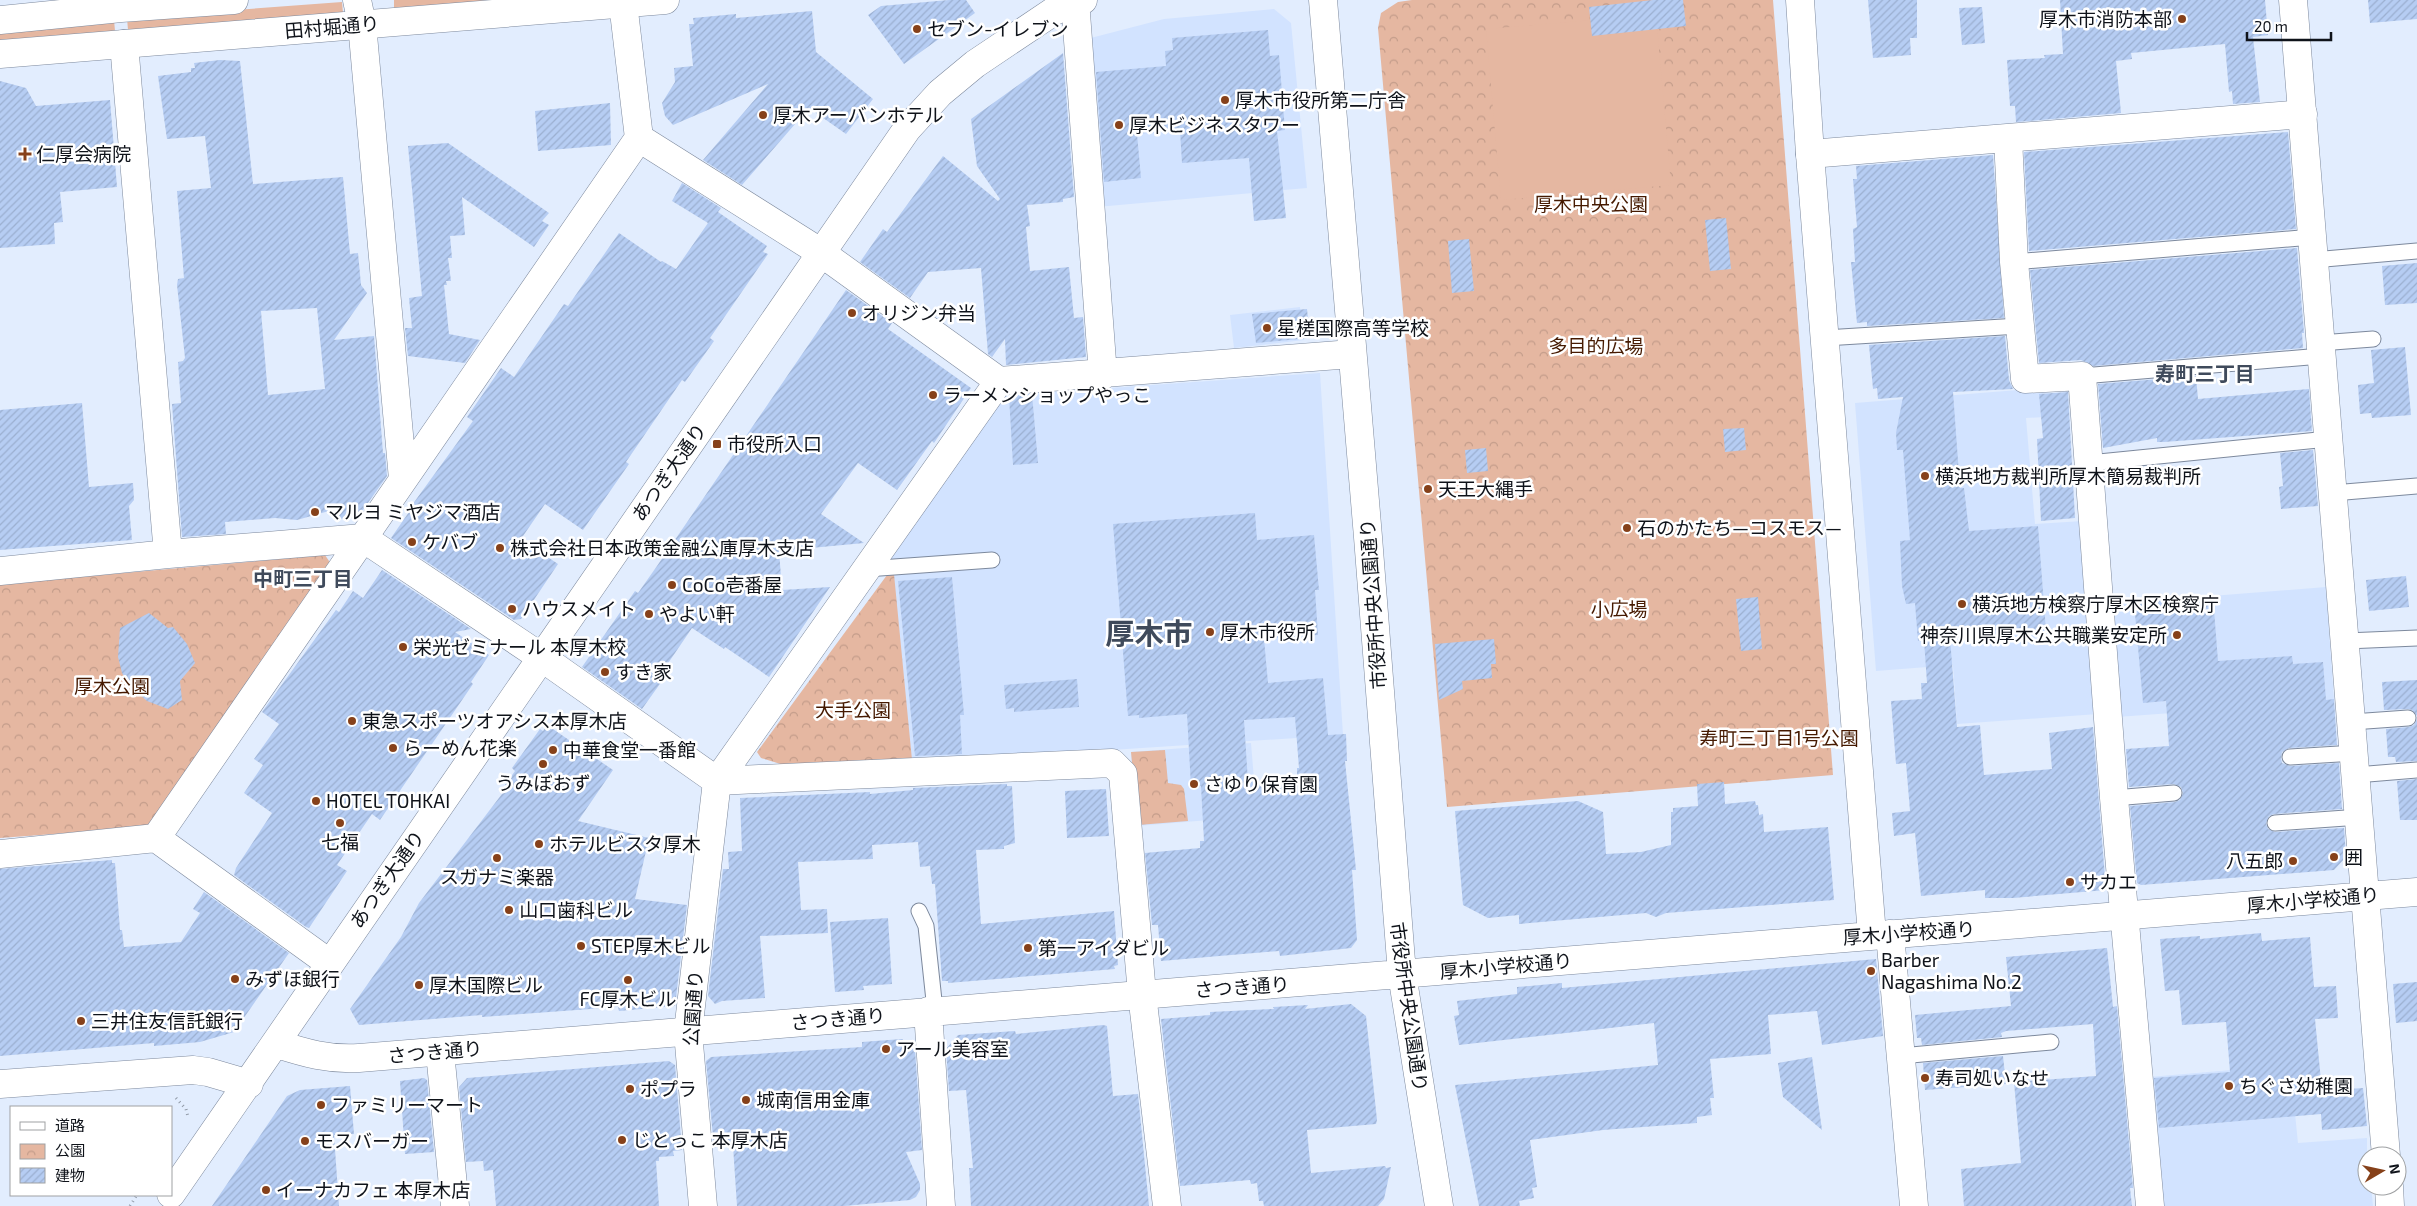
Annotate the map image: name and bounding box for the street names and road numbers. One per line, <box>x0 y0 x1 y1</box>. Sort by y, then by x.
street label: 田村堀通り <box>284 11 380 42</box>
street label: あつぎ大通り <box>626 418 711 525</box>
street label: 市役所中央公園通り <box>1355 518 1390 690</box>
street label: あつぎ大通り <box>344 825 429 932</box>
street label: 厚木小学校通り <box>2246 882 2380 917</box>
street label: 厚木小学校通り <box>1842 916 1976 949</box>
street label: 市役所中央公園通り <box>1386 921 1433 1093</box>
street label: 厚木小学校通り <box>1439 948 1573 983</box>
street label: 公園通り <box>678 969 707 1047</box>
street label: さつき通り <box>1194 972 1290 1001</box>
street label: さつき通り <box>790 1003 886 1034</box>
street label: さつき通り <box>387 1036 483 1067</box>

